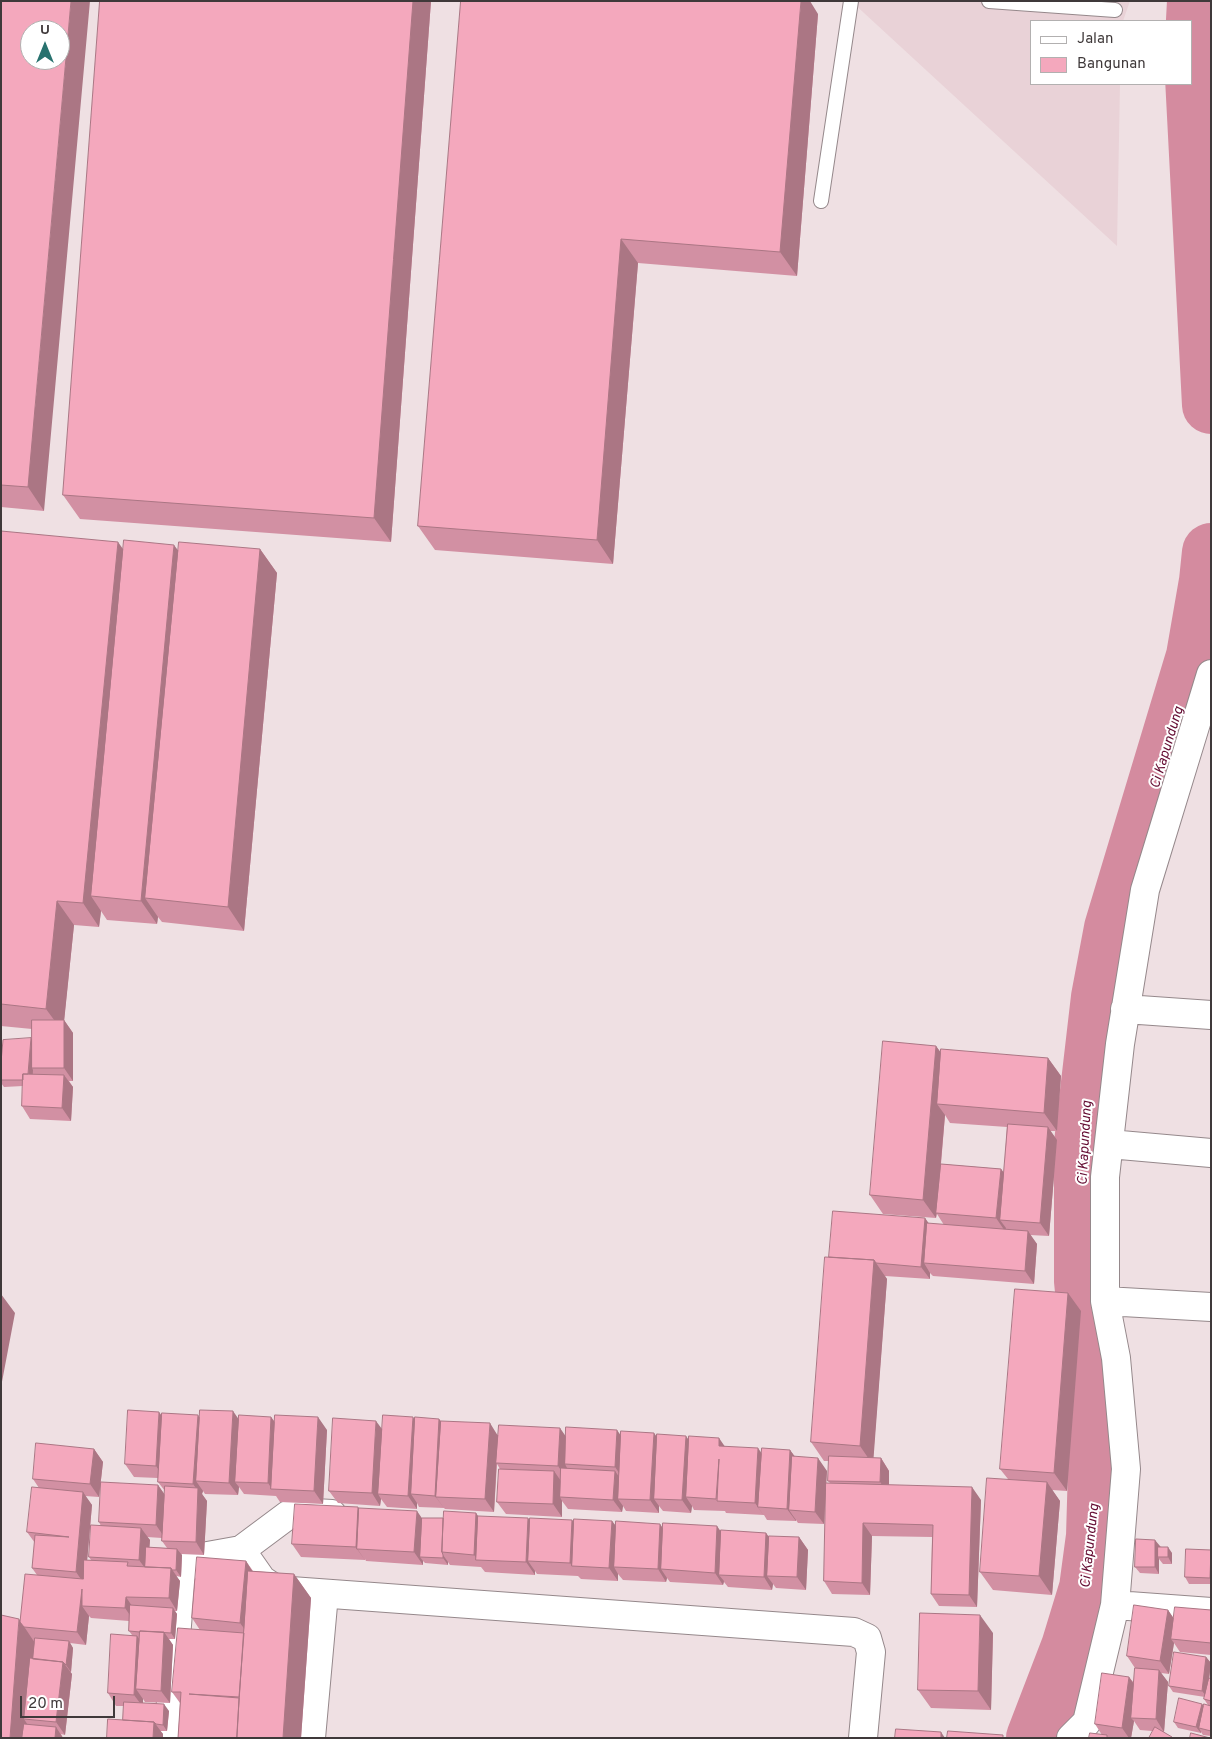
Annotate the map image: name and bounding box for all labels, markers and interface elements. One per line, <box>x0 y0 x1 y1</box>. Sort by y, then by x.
north arrow <box>20 20 70 70</box>
legend <box>1030 20 1192 85</box>
text: U <box>40 22 50 39</box>
text: Jalan <box>1077 30 1114 49</box>
text: Bangunan <box>1077 55 1146 74</box>
water label: Ci Kapundung <box>1148 705 1188 791</box>
water label: Ci Kapundung <box>1075 1100 1097 1186</box>
water label: Ci Kapundung <box>1078 1503 1104 1589</box>
scale bar <box>22 1686 118 1718</box>
text: 20 m <box>28 1695 63 1714</box>

